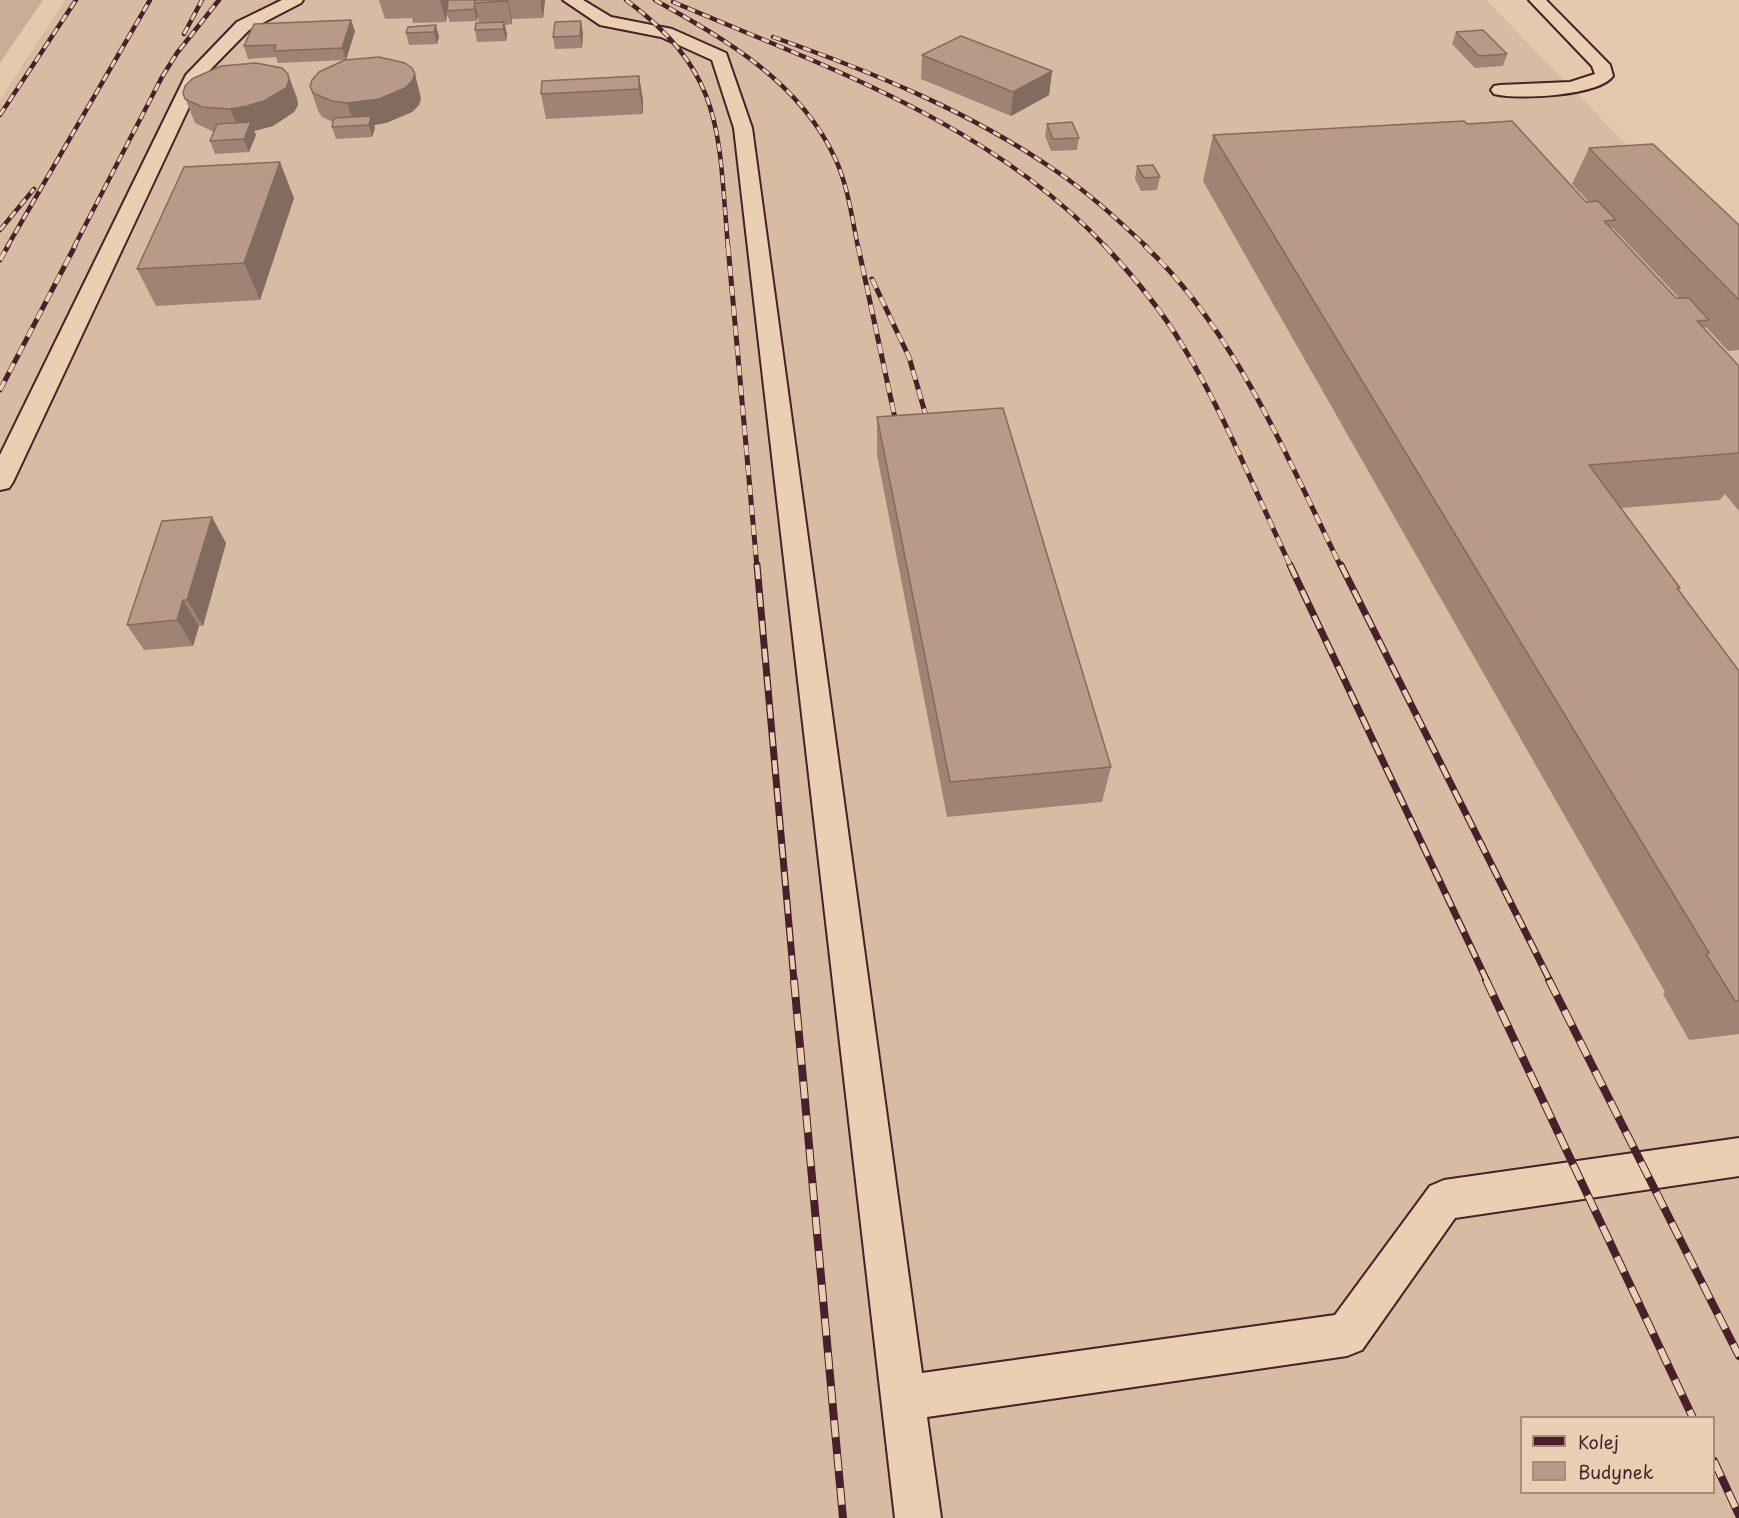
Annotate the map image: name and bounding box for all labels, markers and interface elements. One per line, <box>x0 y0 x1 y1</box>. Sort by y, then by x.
legend <box>1520 1416 1715 1494</box>
text: Kolej <box>1578 1428 1619 1455</box>
text: Budynek <box>1578 1458 1654 1485</box>

